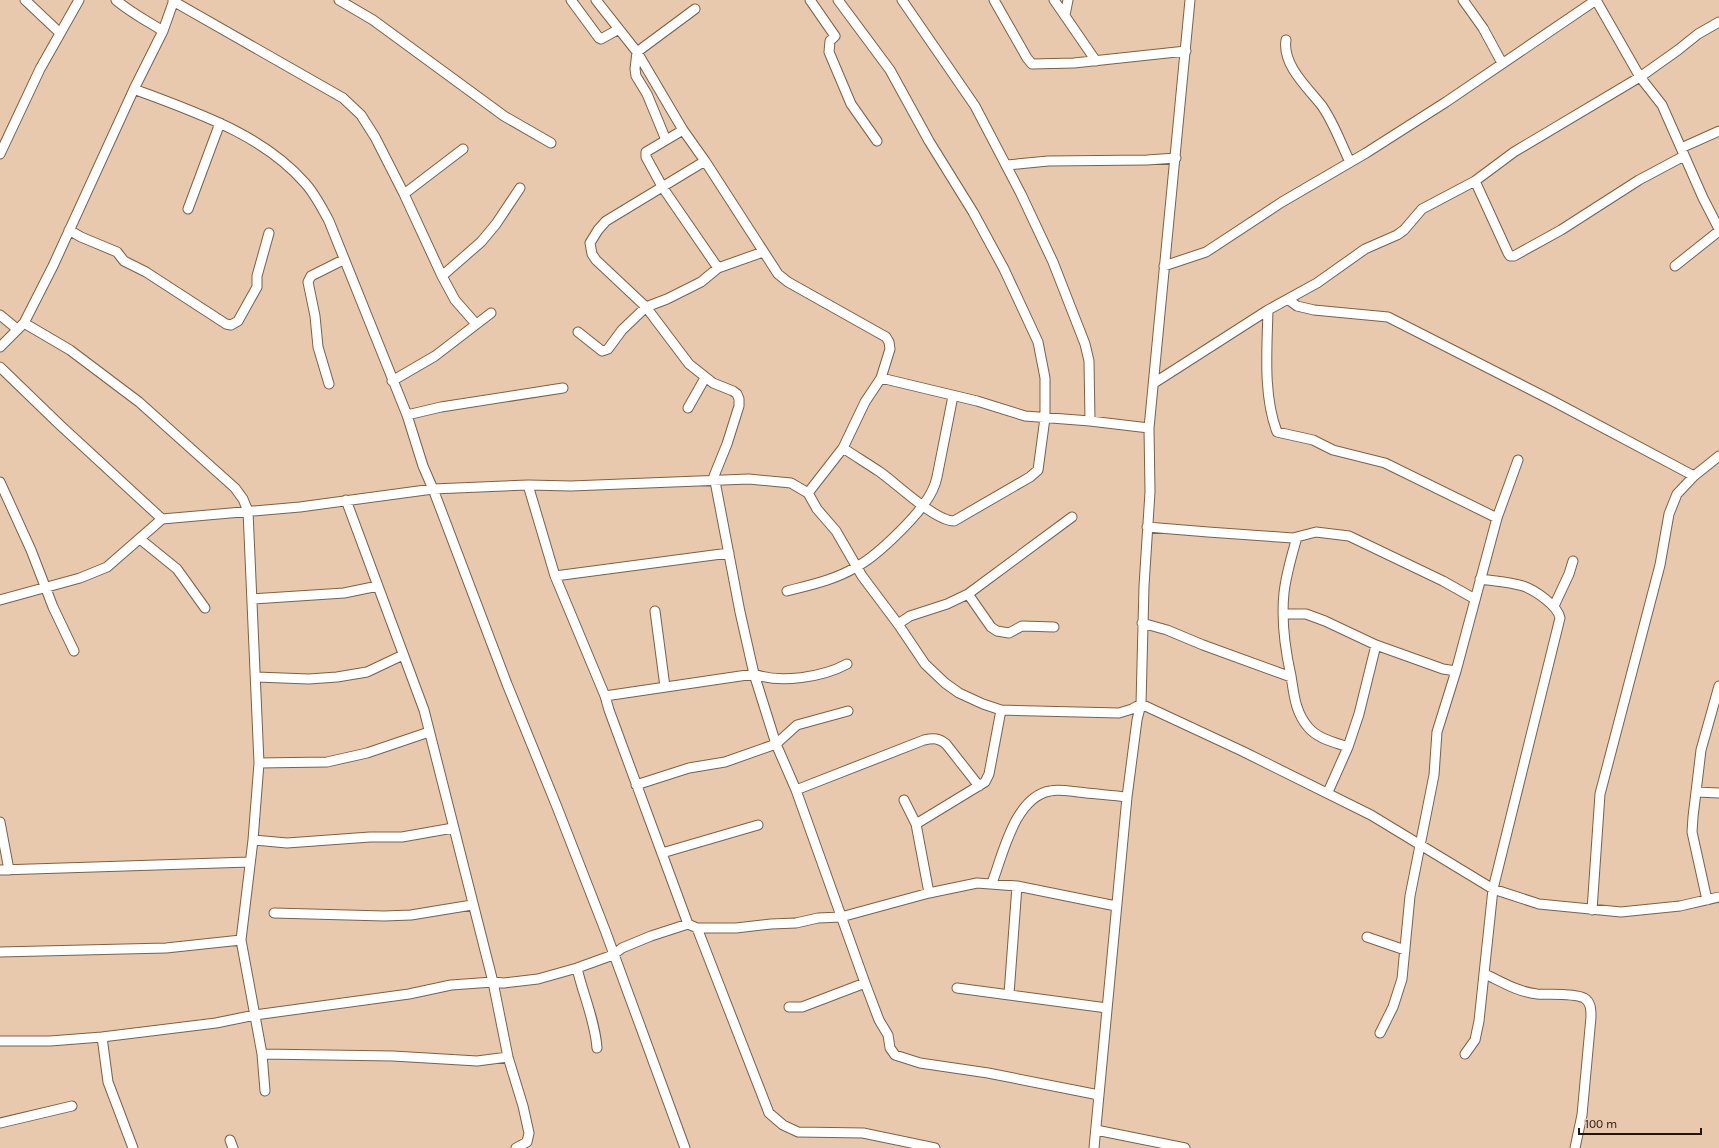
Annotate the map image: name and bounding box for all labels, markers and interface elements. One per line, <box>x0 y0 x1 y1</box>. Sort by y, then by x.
scale bar <box>1579 1110 1701 1136</box>
text: 100 m <box>1585 1117 1617 1131</box>

